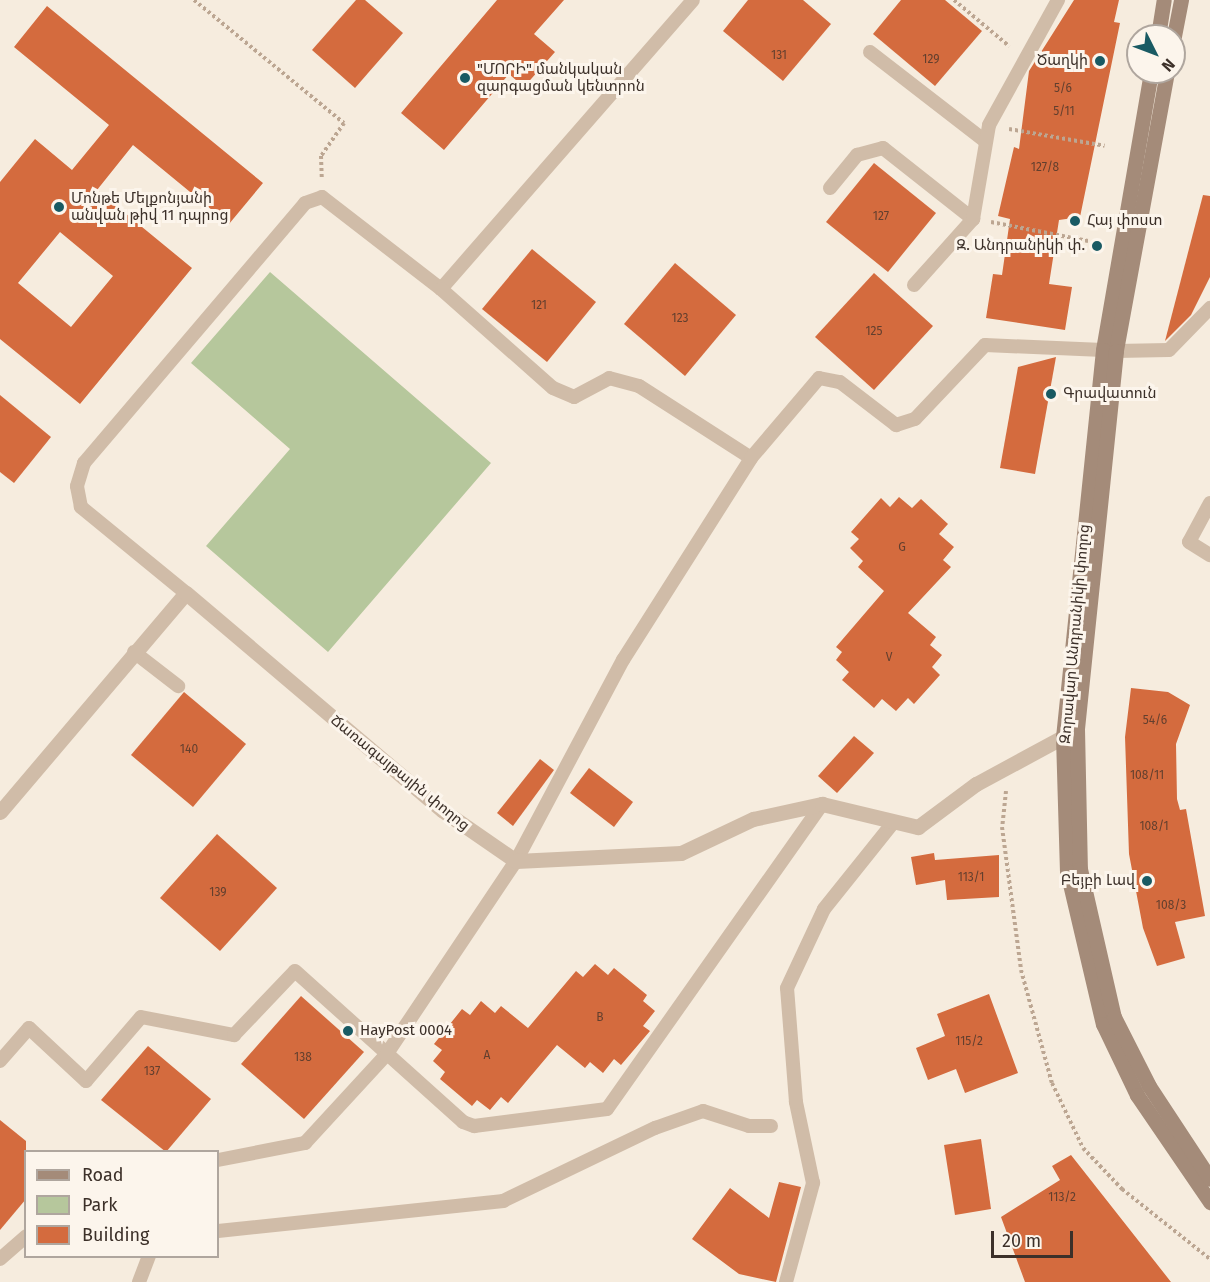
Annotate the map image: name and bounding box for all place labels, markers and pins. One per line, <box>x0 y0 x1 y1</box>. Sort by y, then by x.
place label: Ծաղկի <box>1037 52 1088 70</box>
marker: Ծաղկի <box>1093 54 1107 68</box>
place label: "ՄՈՐԻ" մանկական զարգացման կենտրոն <box>477 60 645 95</box>
marker: "ՄՈՐԻ" մանկական զարգացման կենտրոն <box>458 71 472 85</box>
place label: Մոնթե Մելքոնյանի անվան թիվ 11 դպրոց <box>71 189 228 224</box>
marker: Մոնթե Մելքոնյանի անվան թիվ 11 դպրոց <box>52 200 66 214</box>
place label: Հայ փոստ <box>1087 212 1162 230</box>
marker: Հայ փոստ <box>1068 214 1082 228</box>
place label: Զ. Անդրանիկի փ. <box>956 237 1085 255</box>
marker: Զ. Անդրանիկի փ. <box>1090 239 1104 253</box>
place label: Գրավատուն <box>1063 385 1156 403</box>
marker: Գրավատուն <box>1044 387 1058 401</box>
place label: Բեյբի Լավ <box>1061 872 1135 890</box>
marker: Բեյբի Լավ <box>1140 874 1154 888</box>
place label: HayPost 0004 <box>360 1022 452 1040</box>
marker: HayPost 0004 <box>341 1024 355 1038</box>

